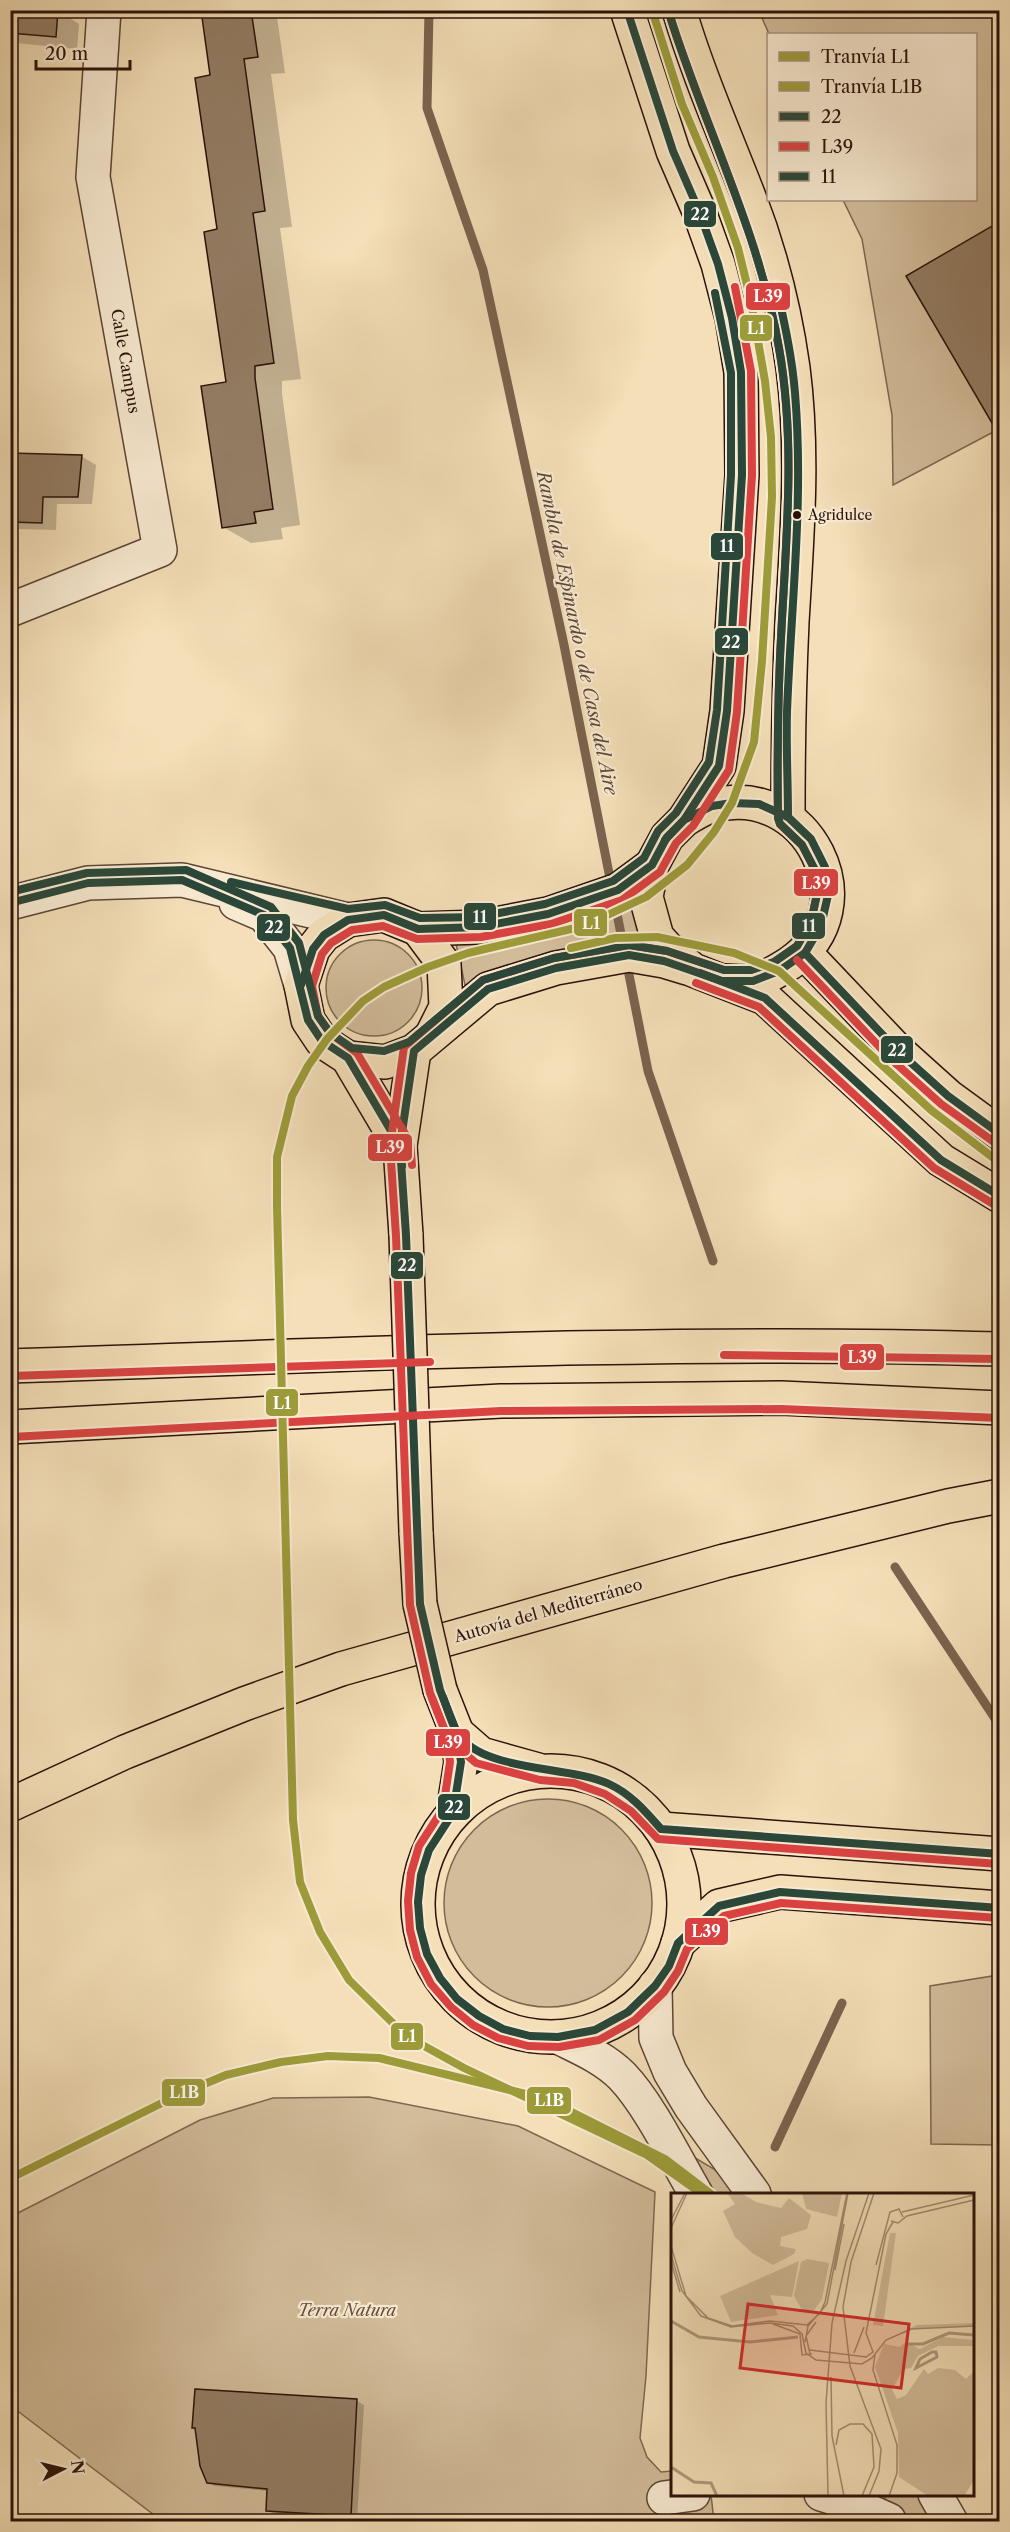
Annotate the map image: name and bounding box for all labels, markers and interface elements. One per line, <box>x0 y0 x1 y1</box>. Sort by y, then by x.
scale bar <box>36 33 130 71</box>
legend <box>767 33 977 201</box>
text: 20 m <box>45 43 89 65</box>
text: Tranvía L1 <box>821 46 910 68</box>
text: Tranvía L1B <box>821 76 922 98</box>
text: 22 <box>821 106 842 128</box>
text: L39 <box>821 136 853 158</box>
text: 11 <box>821 166 837 188</box>
line badge: 22 <box>683 200 717 228</box>
text: 22 <box>691 204 709 224</box>
line badge: L39 <box>745 282 791 311</box>
text: L39 <box>753 286 783 306</box>
street label: Calle Campus <box>107 307 145 415</box>
line badge: L1 <box>739 314 773 342</box>
text: L1 <box>747 318 766 338</box>
water label: Rambla de Espinardo o de Casa del Aire <box>531 467 622 798</box>
place label: Agridulce <box>807 506 873 524</box>
marker: Agridulce <box>791 509 803 521</box>
line badge: 11 <box>710 532 744 561</box>
text: 11 <box>720 536 735 556</box>
line badge: 22 <box>714 627 749 656</box>
text: 22 <box>722 632 740 652</box>
line badge: L39 <box>793 868 839 897</box>
text: L39 <box>801 873 831 893</box>
line badge: 11 <box>463 902 497 931</box>
text: 11 <box>473 907 488 927</box>
line badge: L1 <box>573 908 608 937</box>
line badge: 11 <box>791 912 826 940</box>
line badge: 22 <box>256 913 291 942</box>
text: L1 <box>582 913 601 933</box>
text: 11 <box>802 916 817 936</box>
text: 22 <box>265 917 283 937</box>
line badge: 22 <box>880 1035 914 1064</box>
text: 22 <box>888 1040 906 1060</box>
line badge: L39 <box>367 1133 413 1162</box>
text: L39 <box>375 1137 405 1157</box>
line badge: 22 <box>390 1251 424 1280</box>
text: 22 <box>398 1255 416 1275</box>
line badge: L39 <box>839 1343 885 1371</box>
text: L39 <box>847 1347 877 1367</box>
line badge: L1 <box>265 1388 299 1417</box>
text: L1 <box>273 1393 292 1413</box>
street label: Autovía del Mediterráneo <box>451 1573 645 1647</box>
line badge: L39 <box>425 1728 471 1757</box>
text: L39 <box>433 1732 463 1752</box>
line badge: 22 <box>437 1793 471 1821</box>
text: 22 <box>445 1797 463 1817</box>
line badge: L39 <box>684 1917 729 1946</box>
text: L39 <box>691 1921 721 1941</box>
line badge: L1 <box>390 2022 424 2051</box>
text: L1 <box>398 2026 417 2046</box>
line badge: L1B <box>161 2078 206 2107</box>
text: L1B <box>169 2082 199 2102</box>
line badge: L1B <box>526 2086 572 2115</box>
text: L1B <box>534 2090 564 2110</box>
inset map <box>671 2193 974 2496</box>
park label: Terra Natura <box>298 2300 397 2320</box>
north arrow <box>33 2439 93 2499</box>
text: N <box>67 2459 89 2475</box>

